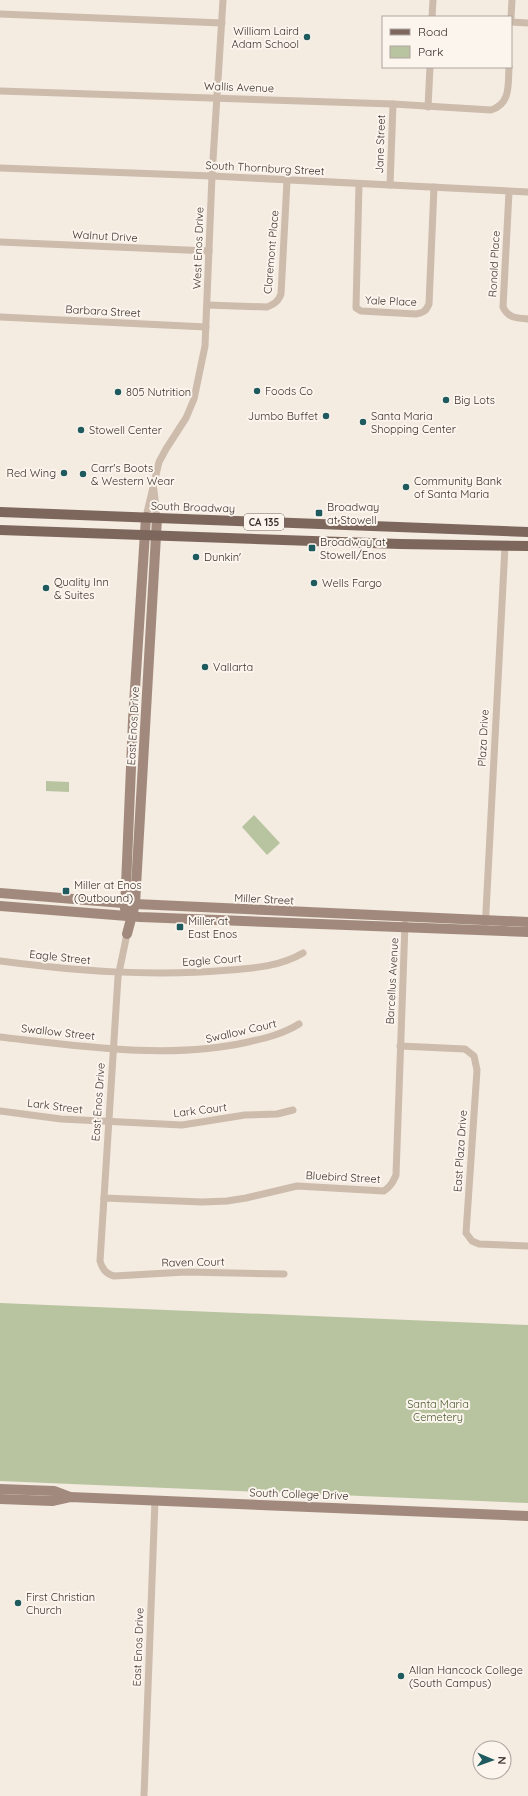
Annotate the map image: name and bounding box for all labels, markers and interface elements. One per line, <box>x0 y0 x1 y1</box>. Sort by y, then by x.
legend <box>382 16 512 68</box>
place label: William Laird Adam School <box>232 24 299 51</box>
text: Road <box>418 24 448 39</box>
marker: William Laird Adam School <box>302 32 312 42</box>
text: Park <box>418 44 443 59</box>
street label: Wallis Avenue <box>204 79 274 95</box>
street label: Jane Street <box>372 114 388 174</box>
street label: South Thornburg Street <box>205 158 325 178</box>
street label: West Enos Drive <box>190 207 206 289</box>
street label: Claremont Place <box>260 210 282 294</box>
street label: Walnut Drive <box>72 227 138 245</box>
street label: Ronald Place <box>485 230 503 298</box>
street label: Yale Place <box>365 293 417 309</box>
street label: Barbara Street <box>65 302 141 320</box>
place label: Foods Co <box>265 384 313 398</box>
place label: 805 Nutrition <box>126 385 191 399</box>
marker: Foods Co <box>252 386 262 396</box>
marker: 805 Nutrition <box>113 387 123 397</box>
place label: Big Lots <box>454 393 495 407</box>
marker: Big Lots <box>441 395 451 405</box>
place label: Jumbo Buffet <box>248 409 318 423</box>
place label: Santa Maria Shopping Center <box>371 409 457 436</box>
marker: Jumbo Buffet <box>321 411 331 421</box>
marker: Santa Maria Shopping Center <box>358 417 368 427</box>
place label: Stowell Center <box>89 423 163 437</box>
marker: Stowell Center <box>76 425 86 435</box>
place label: Carr's Boots & Western Wear <box>91 461 175 488</box>
place label: Red Wing <box>7 466 56 480</box>
marker: Red Wing <box>59 468 69 478</box>
marker: Carr's Boots & Western Wear <box>78 469 88 479</box>
place label: Community Bank of Santa Maria <box>414 474 502 501</box>
marker: Community Bank of Santa Maria <box>401 482 411 492</box>
street label: South Broadway <box>151 499 235 515</box>
place label: Broadway at Stowell <box>327 500 379 527</box>
marker: Broadway at Stowell <box>314 508 324 518</box>
road number: CA 135 <box>244 514 284 530</box>
place label: Broadway at Stowell/Enos <box>320 535 386 562</box>
marker: Broadway at Stowell/Enos <box>307 543 317 553</box>
place label: Dunkin' <box>204 550 241 564</box>
marker: Dunkin' <box>191 552 201 562</box>
place label: Quality Inn & Suites <box>54 575 109 602</box>
place label: Wells Fargo <box>322 576 382 590</box>
marker: Wells Fargo <box>309 578 319 588</box>
marker: Quality Inn & Suites <box>41 583 51 593</box>
place label: Vallarta <box>213 660 253 674</box>
marker: Vallarta <box>200 662 210 672</box>
street label: East Enos Drive <box>124 686 142 766</box>
street label: Plaza Drive <box>475 709 491 767</box>
place label: Miller at Enos (Outbound) <box>74 878 142 905</box>
marker: Miller at Enos (Outbound) <box>61 886 71 896</box>
street label: Miller Street <box>234 890 295 908</box>
place label: Miller at East Enos <box>188 914 237 941</box>
marker: Miller at East Enos <box>175 922 185 932</box>
street label: Barcellus Avenue <box>383 937 401 1025</box>
street label: Eagle Street <box>29 947 92 967</box>
street label: Eagle Court <box>182 951 242 969</box>
street label: Swallow Court <box>204 1016 278 1046</box>
street label: Swallow Street <box>20 1021 96 1043</box>
street label: East Enos Drive <box>88 1062 108 1142</box>
street label: Lark Street <box>26 1096 84 1116</box>
street label: Lark Court <box>172 1100 228 1120</box>
street label: East Plaza Drive <box>450 1110 470 1192</box>
street label: Bluebird Street <box>305 1168 381 1186</box>
street label: Raven Court <box>161 1254 225 1270</box>
park label: Santa Maria Cemetery <box>407 1397 469 1424</box>
street label: South College Drive <box>249 1485 349 1503</box>
place label: First Christian Church <box>26 1590 95 1617</box>
marker: First Christian Church <box>13 1598 23 1608</box>
street label: East Enos Drive <box>130 1607 146 1687</box>
place label: Allan Hancock College (South Campus) <box>409 1663 523 1690</box>
marker: Allan Hancock College (South Campus) <box>396 1671 406 1681</box>
north arrow <box>472 1740 512 1780</box>
text: N <box>495 1756 509 1765</box>

